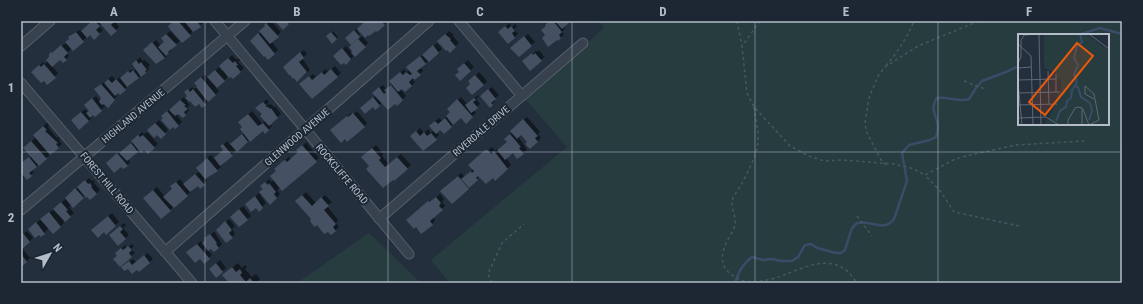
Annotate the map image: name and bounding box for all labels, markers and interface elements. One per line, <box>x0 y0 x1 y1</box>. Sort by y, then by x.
text: A <box>110 4 118 19</box>
text: B <box>293 4 301 19</box>
text: C <box>476 4 484 19</box>
text: D <box>659 4 667 19</box>
text: E <box>843 4 850 19</box>
text: F <box>1026 4 1032 19</box>
inset map <box>1018 34 1109 125</box>
text: 1 <box>8 80 14 95</box>
street label: HIGHLAND AVENUE <box>99 87 167 145</box>
street label: RIVERDALE DRIVE <box>451 103 511 159</box>
street label: GLENWOOD AVENUE <box>262 106 332 168</box>
street label: ROCKCLIFFE ROAD <box>314 142 370 206</box>
street label: FOREST HILL ROAD <box>78 150 136 216</box>
text: 2 <box>8 210 15 225</box>
north arrow <box>30 234 70 274</box>
text: N <box>50 241 65 255</box>

